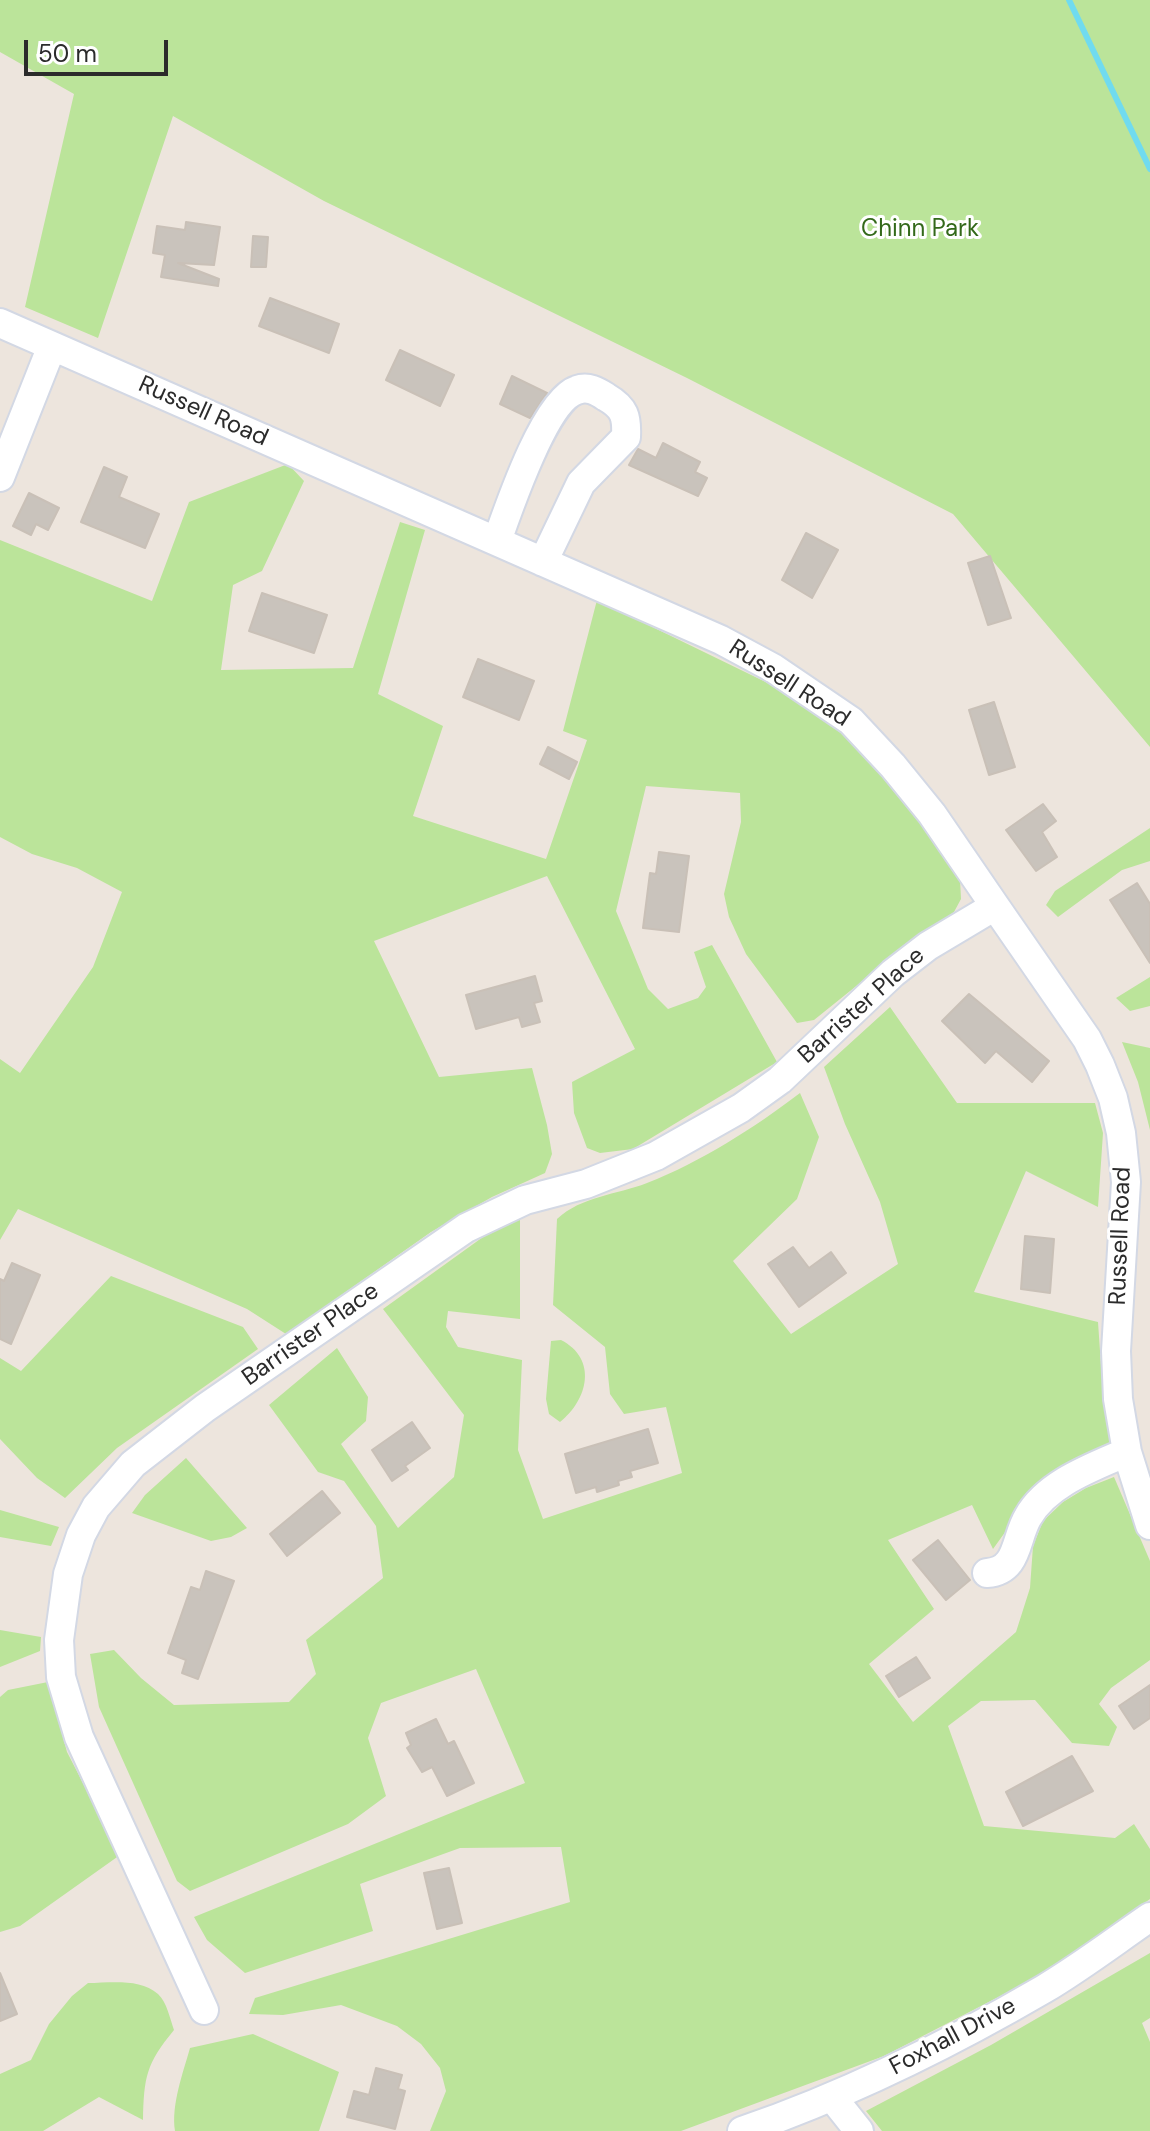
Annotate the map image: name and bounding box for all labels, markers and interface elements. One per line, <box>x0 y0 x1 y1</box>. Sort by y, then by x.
scale bar <box>28 24 172 74</box>
text: 50 m <box>38 38 97 69</box>
park label: Chinn Park <box>861 216 979 244</box>
street label: Russell Road <box>134 371 272 453</box>
street label: Russell Road <box>723 634 855 734</box>
street label: Barrister Place <box>793 942 931 1070</box>
street label: Russell Road <box>1104 1166 1138 1306</box>
street label: Barrister Place <box>237 1277 385 1393</box>
street label: Foxhall Drive <box>885 1992 1021 2082</box>

